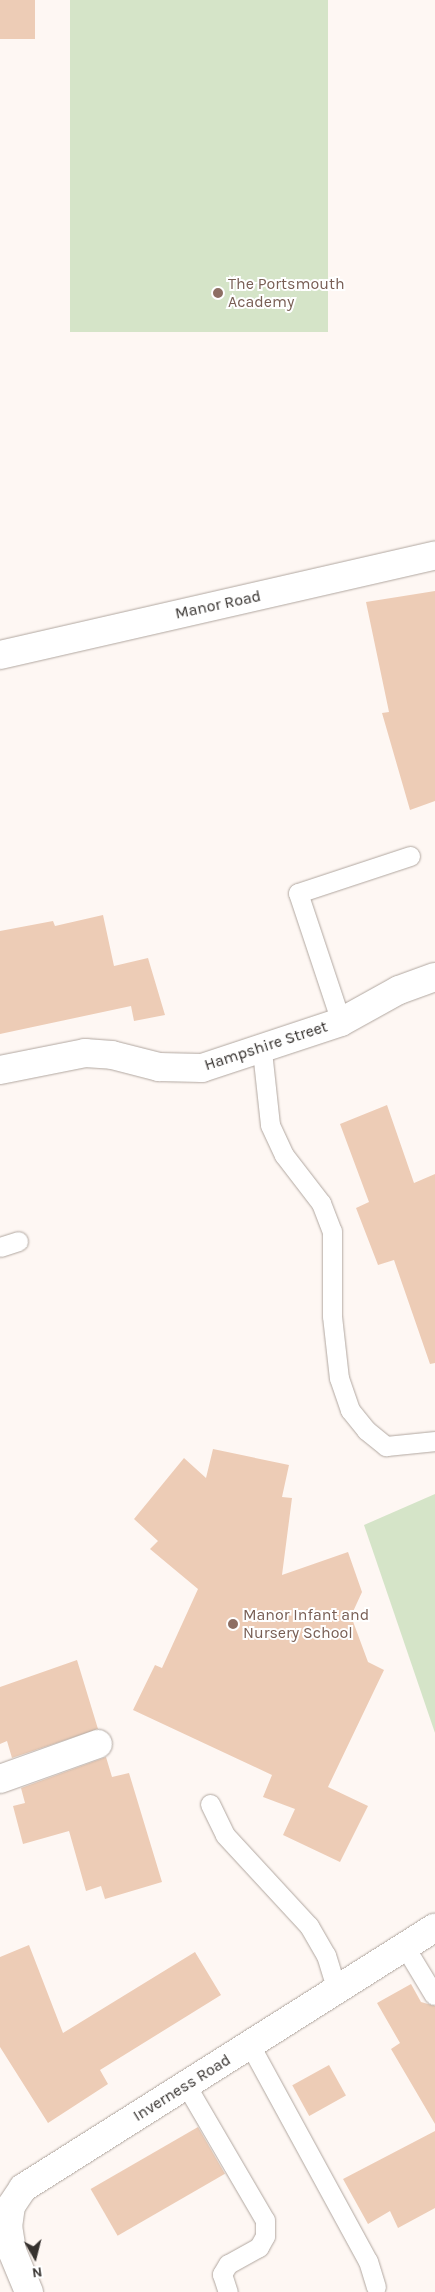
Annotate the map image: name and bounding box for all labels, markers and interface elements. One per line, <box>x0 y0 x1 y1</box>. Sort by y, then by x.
place label: The Portsmouth Academy <box>228 274 345 312</box>
marker: The Portsmouth Academy <box>212 287 224 299</box>
street label: Manor Road <box>173 587 263 623</box>
street label: Hampshire Street <box>202 1017 330 1075</box>
place label: Manor Infant and Nursery School <box>243 1605 369 1643</box>
marker: Manor Infant and Nursery School <box>227 1618 239 1630</box>
street label: Inverness Road <box>130 2050 234 2126</box>
north arrow <box>10 2232 60 2282</box>
text: N <box>31 2263 43 2281</box>

